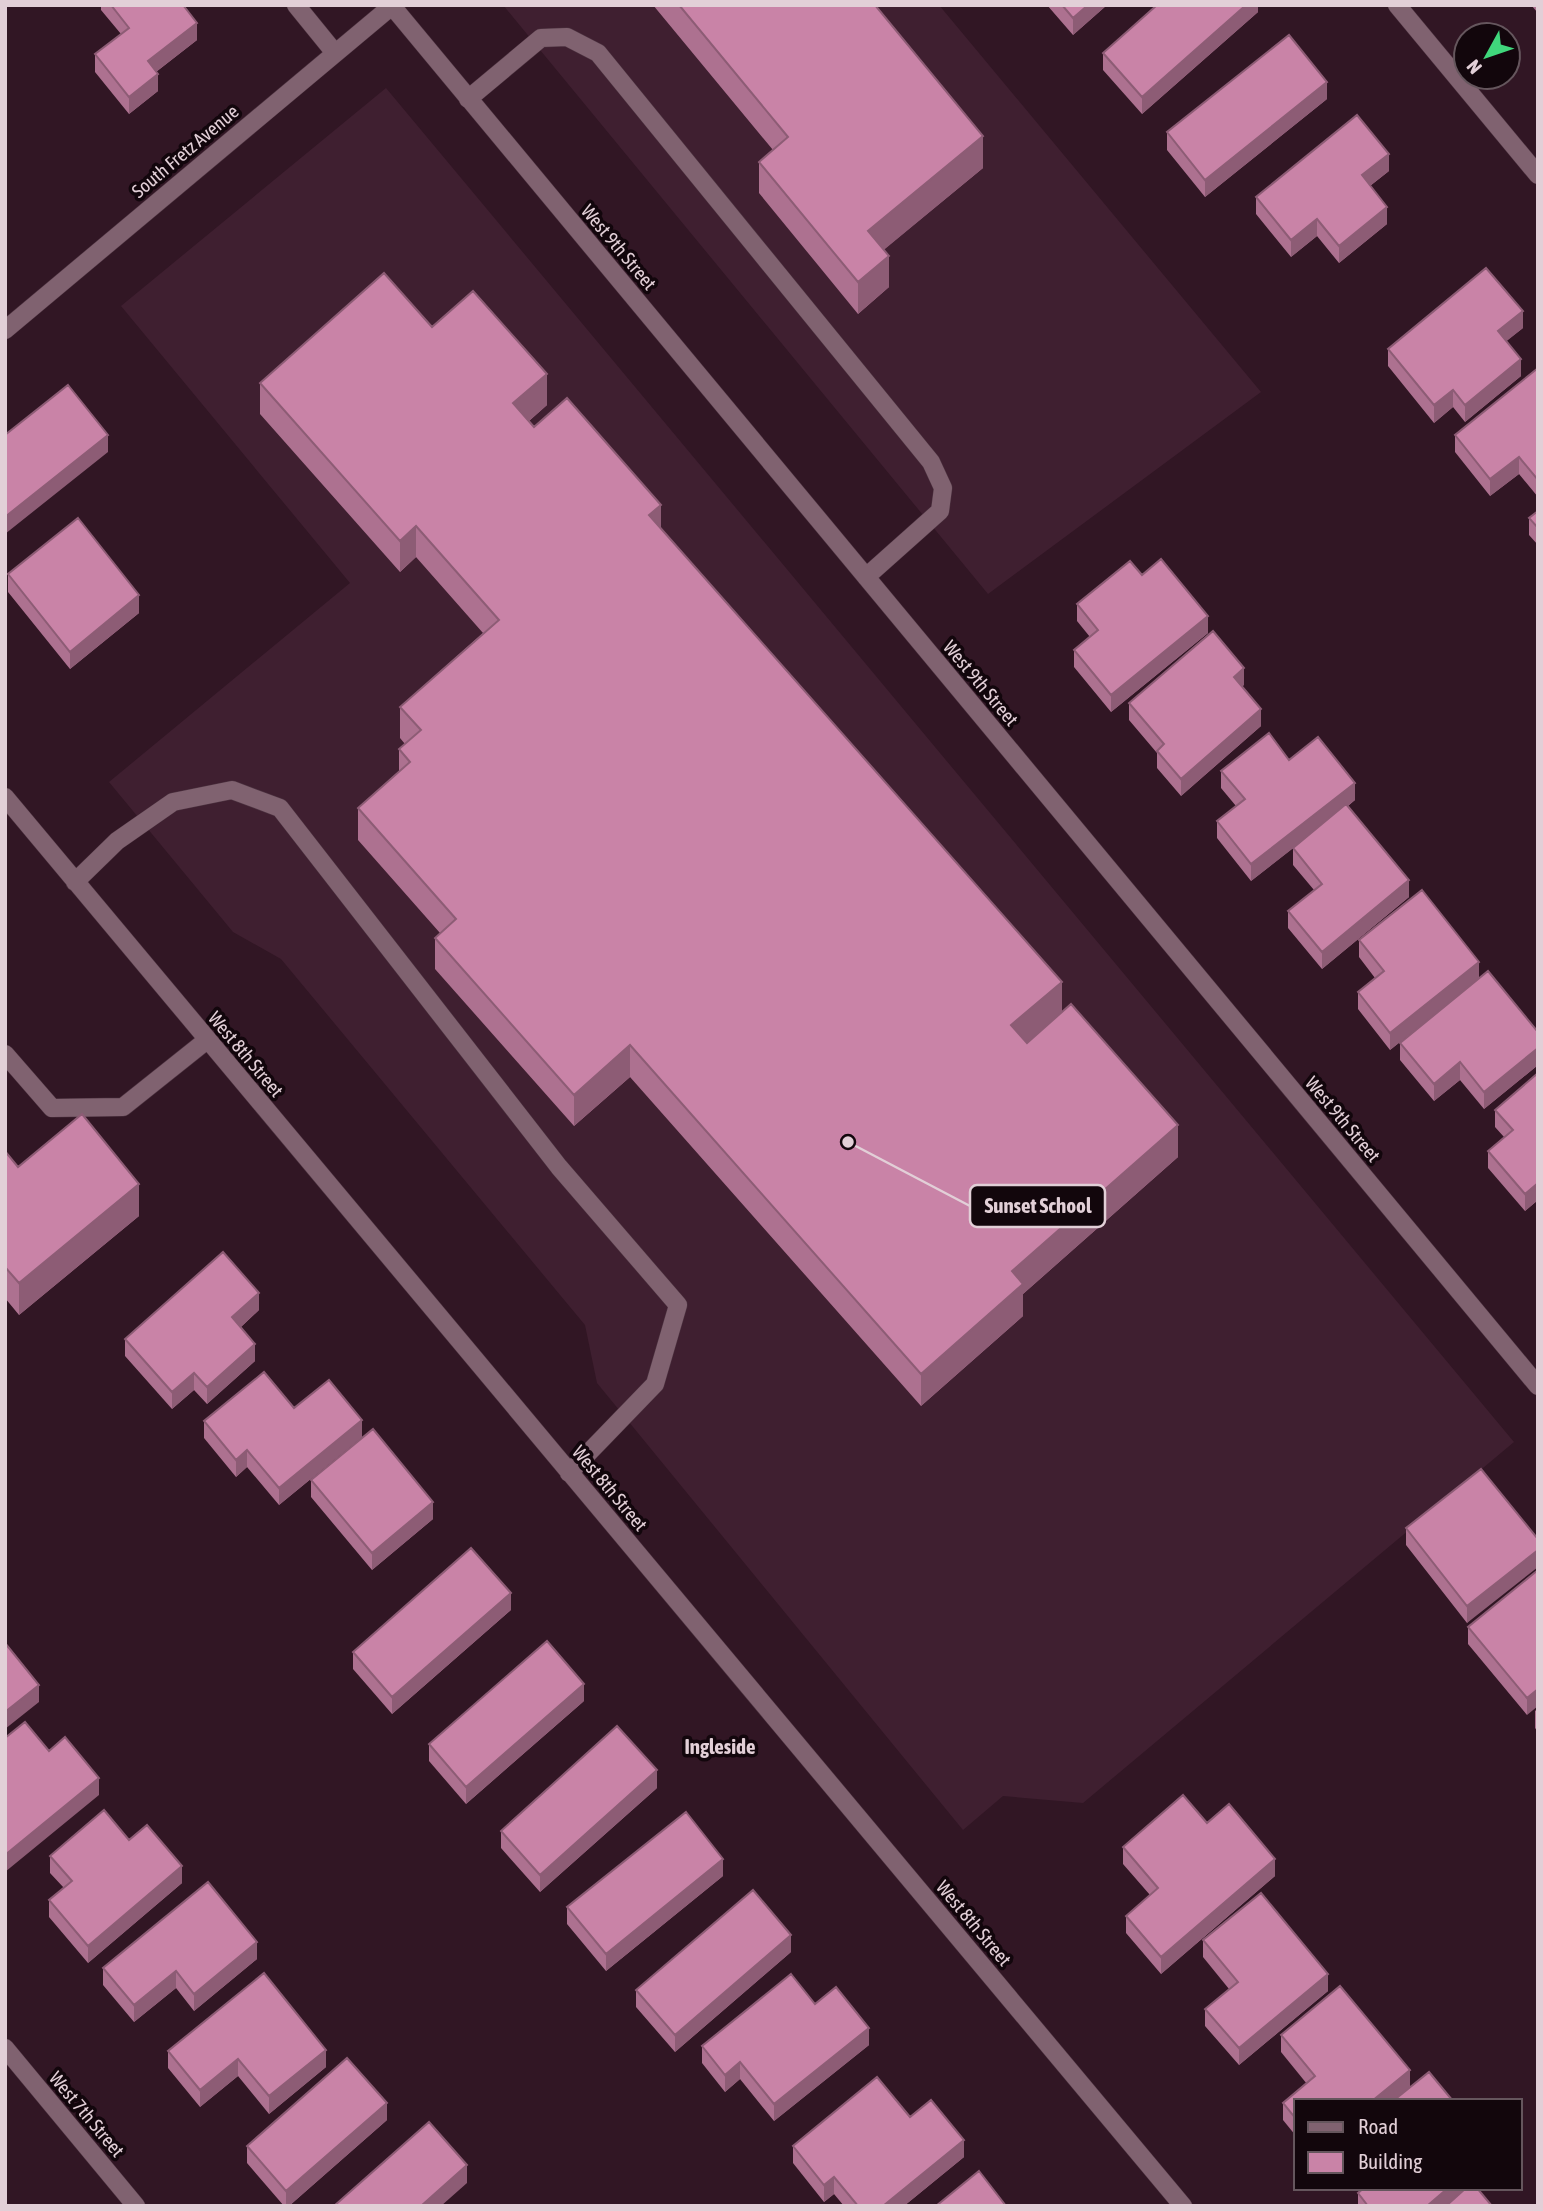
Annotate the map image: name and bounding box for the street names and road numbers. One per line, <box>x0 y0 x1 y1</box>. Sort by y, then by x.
street label: South Fretz Avenue <box>127 100 243 202</box>
street label: West 9th Street <box>577 200 661 294</box>
street label: West 9th Street <box>939 636 1023 730</box>
street label: West 8th Street <box>204 1007 288 1101</box>
street label: West 9th Street <box>1301 1072 1385 1166</box>
street label: West 8th Street <box>568 1441 652 1535</box>
street label: West 8th Street <box>932 1876 1016 1970</box>
street label: West 7th Street <box>45 2067 129 2161</box>

